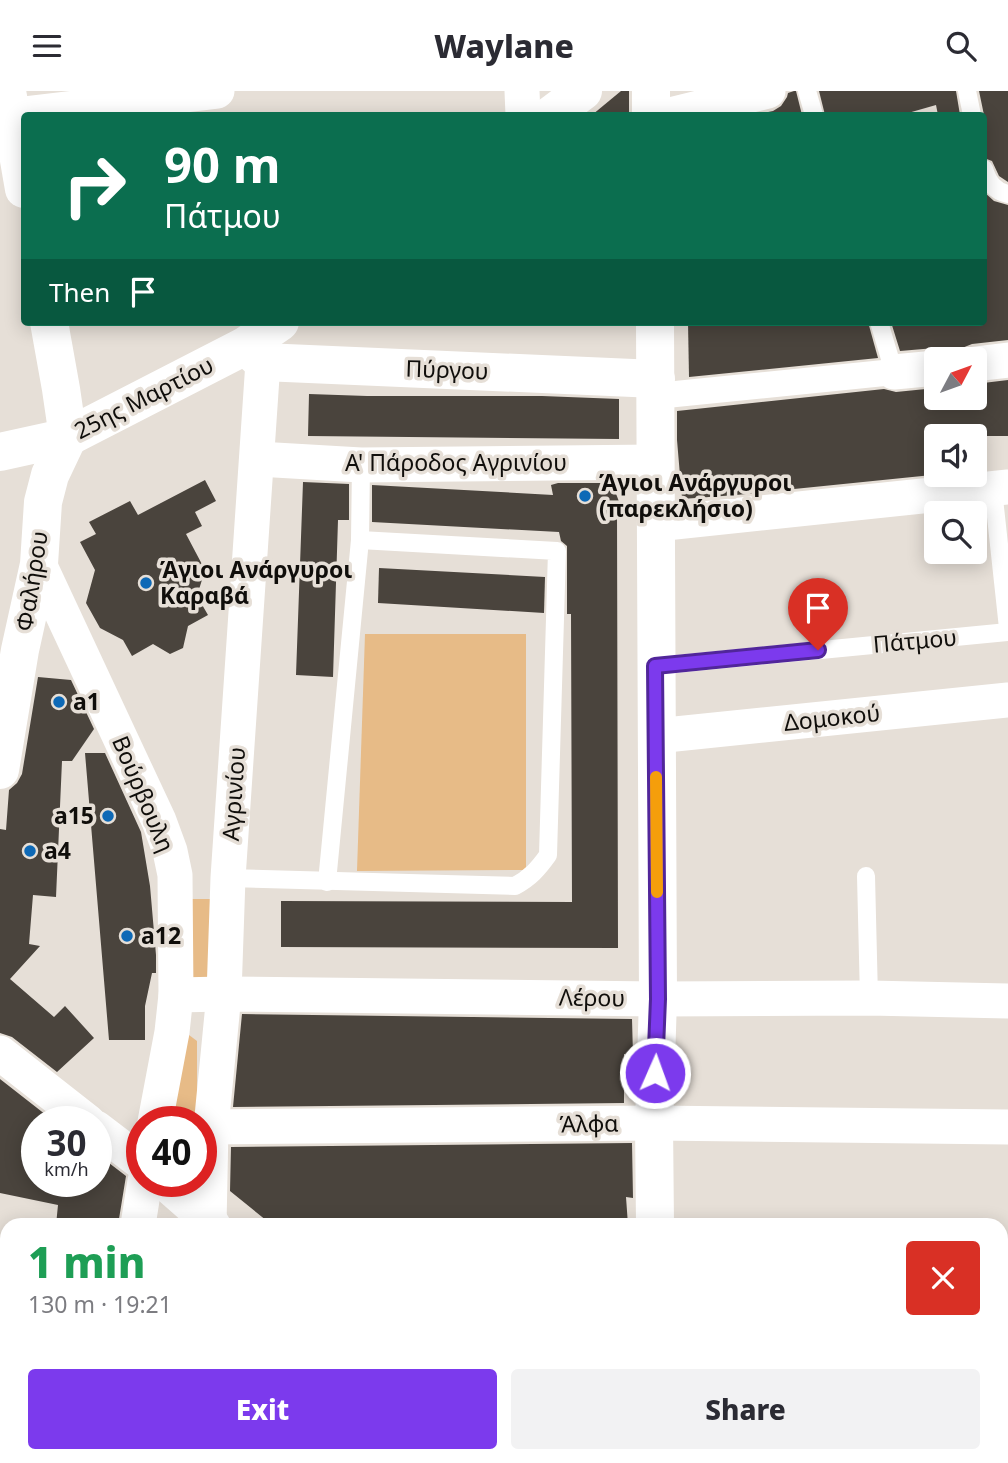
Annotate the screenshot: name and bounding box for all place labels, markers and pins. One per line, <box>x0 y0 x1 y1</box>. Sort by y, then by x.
place label: Άγιοι Ανάργυροι (παρεκλήσιο) <box>599 466 792 524</box>
marker: Άγιοι Ανάργυροι (παρεκλήσιο) <box>577 488 593 504</box>
place label: Άγιοι Ανάργυροι Καραβά <box>160 553 353 611</box>
marker: Άγιοι Ανάργυροι Καραβά <box>138 575 154 591</box>
pin <box>788 578 848 650</box>
place label: a1 <box>73 685 100 717</box>
marker: a1 <box>51 694 67 710</box>
place label: a15 <box>54 799 94 831</box>
marker: a15 <box>100 808 116 824</box>
place label: a4 <box>44 834 71 866</box>
marker: a4 <box>22 843 38 859</box>
place label: a12 <box>141 919 181 951</box>
marker: a12 <box>119 928 135 944</box>

